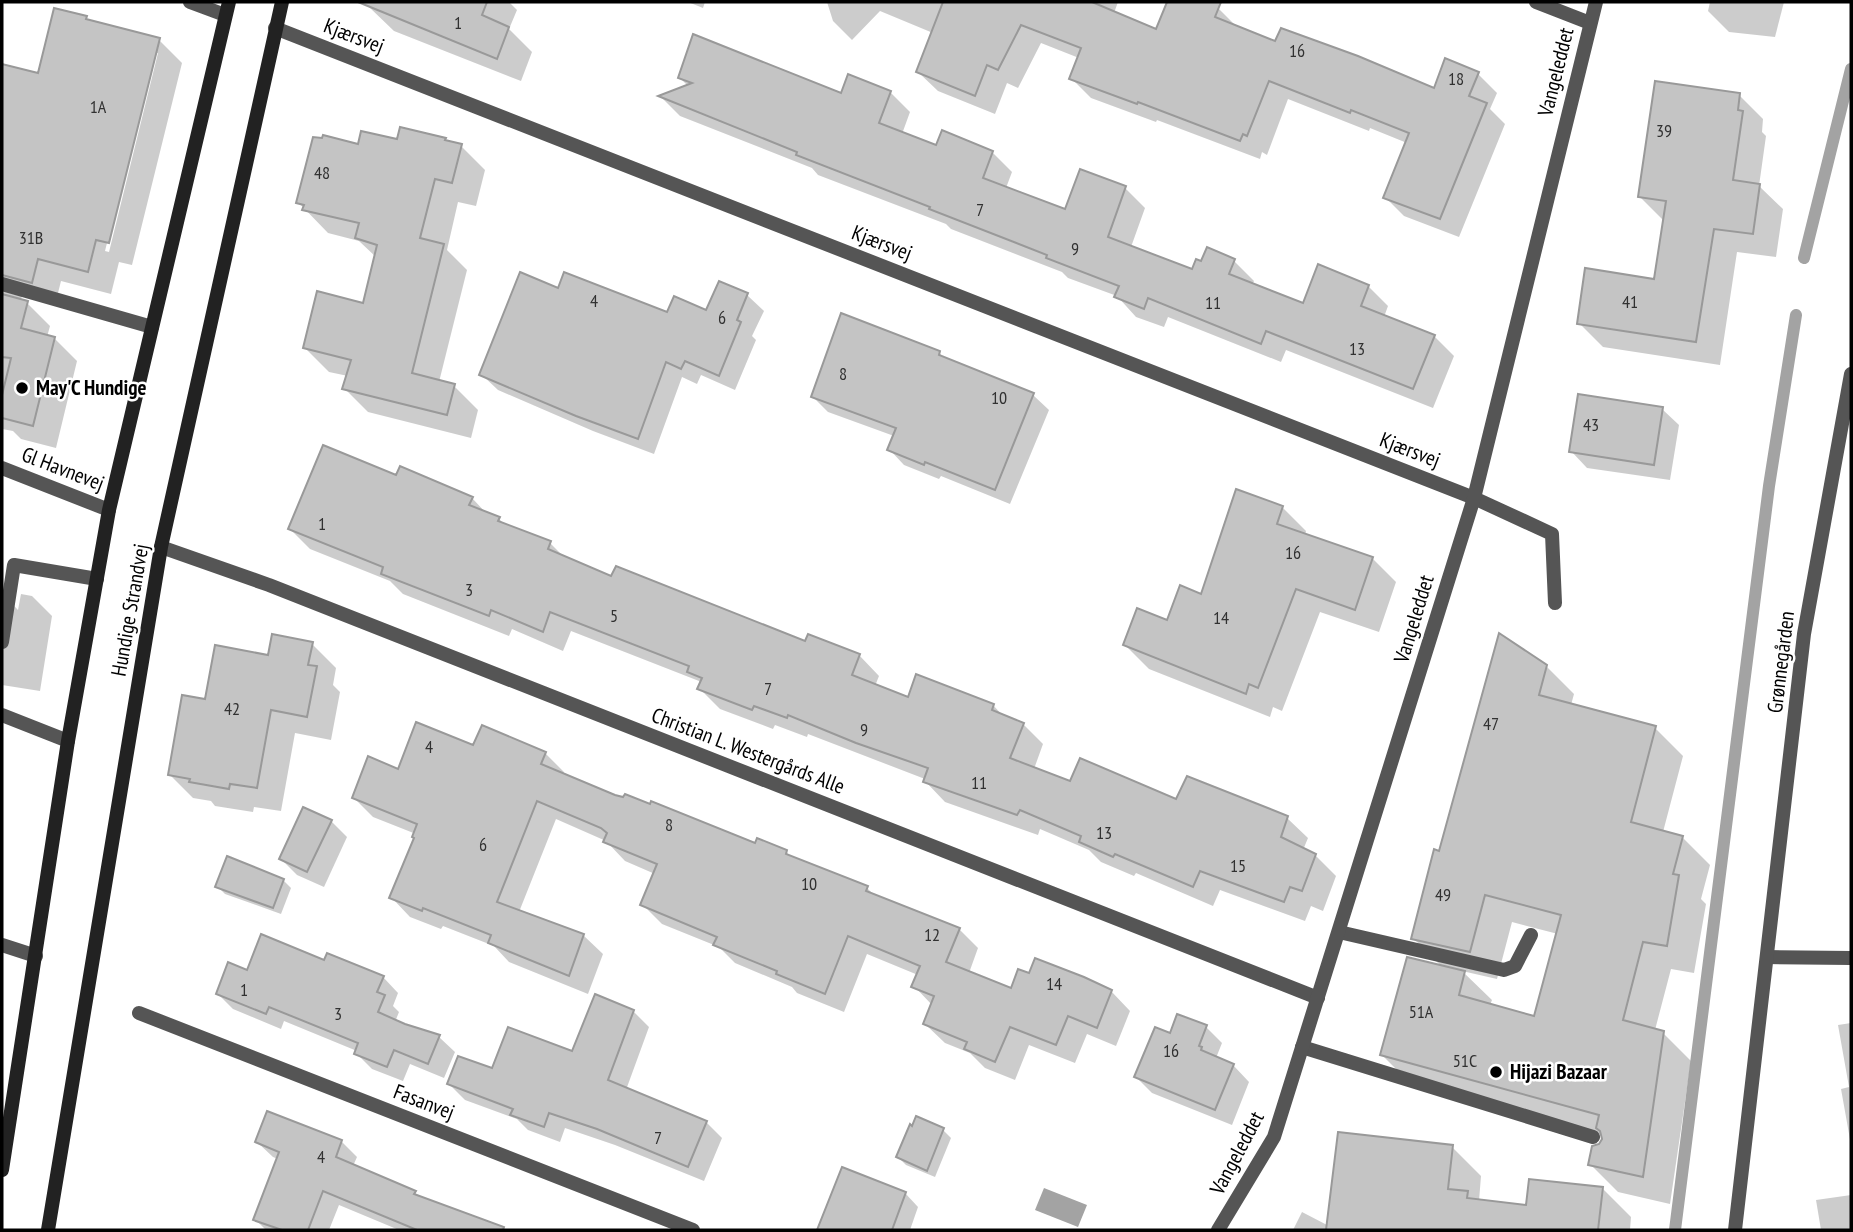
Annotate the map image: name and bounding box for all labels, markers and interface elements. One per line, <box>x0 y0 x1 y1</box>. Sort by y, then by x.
house number: 1 <box>454 11 462 34</box>
street label: Kjærsvej <box>320 12 388 59</box>
street label: Vangeleddet <box>1531 25 1580 120</box>
house number: 16 <box>1289 39 1305 62</box>
house number: 18 <box>1448 67 1464 90</box>
house number: 1A <box>90 95 107 118</box>
house number: 39 <box>1656 119 1672 142</box>
house number: 48 <box>314 161 330 184</box>
house number: 7 <box>976 198 984 221</box>
street label: Kjærsvej <box>848 219 916 266</box>
house number: 31B <box>19 226 43 249</box>
house number: 9 <box>1071 237 1079 260</box>
house number: 4 <box>590 289 598 312</box>
house number: 41 <box>1622 290 1638 313</box>
house number: 11 <box>1205 291 1221 314</box>
house number: 6 <box>718 306 726 329</box>
house number: 13 <box>1349 337 1365 360</box>
house number: 8 <box>839 362 847 385</box>
place label: May'C Hundige <box>36 374 146 401</box>
marker: May'C Hundige <box>14 380 30 396</box>
house number: 10 <box>991 386 1007 409</box>
house number: 43 <box>1583 413 1599 436</box>
street label: Kjærsvej <box>1376 426 1444 473</box>
street label: Gl Havnevej <box>18 440 108 497</box>
house number: 1 <box>318 512 326 535</box>
house number: 16 <box>1285 541 1301 564</box>
street label: Hundige Strandvej <box>105 542 154 678</box>
street label: Vangeleddet <box>1387 571 1440 667</box>
house number: 3 <box>465 578 473 601</box>
house number: 5 <box>610 604 618 627</box>
house number: 14 <box>1213 606 1229 629</box>
street label: Grønnegården <box>1761 609 1800 714</box>
house number: 7 <box>764 677 772 700</box>
house number: 42 <box>224 697 240 720</box>
street label: Christian L. Westergårds Alle <box>648 701 849 800</box>
house number: 47 <box>1483 712 1499 735</box>
house number: 9 <box>860 718 868 741</box>
house number: 4 <box>425 735 433 758</box>
house number: 11 <box>971 771 987 794</box>
house number: 8 <box>665 813 673 836</box>
house number: 13 <box>1096 821 1112 844</box>
house number: 6 <box>479 833 487 856</box>
house number: 15 <box>1230 854 1246 877</box>
house number: 10 <box>801 872 817 895</box>
house number: 49 <box>1435 883 1451 906</box>
house number: 12 <box>924 923 940 946</box>
house number: 14 <box>1046 972 1062 995</box>
house number: 1 <box>240 978 248 1001</box>
house number: 51A <box>1409 1000 1434 1023</box>
house number: 3 <box>334 1002 342 1025</box>
house number: 16 <box>1163 1039 1179 1062</box>
house number: 51C <box>1453 1049 1477 1072</box>
place label: Hijazi Bazaar <box>1510 1058 1608 1085</box>
marker: Hijazi Bazaar <box>1488 1064 1504 1080</box>
street label: Fasanvej <box>390 1078 458 1125</box>
street label: Vangeleddet <box>1203 1106 1270 1200</box>
house number: 7 <box>654 1126 662 1149</box>
house number: 4 <box>317 1145 325 1168</box>

